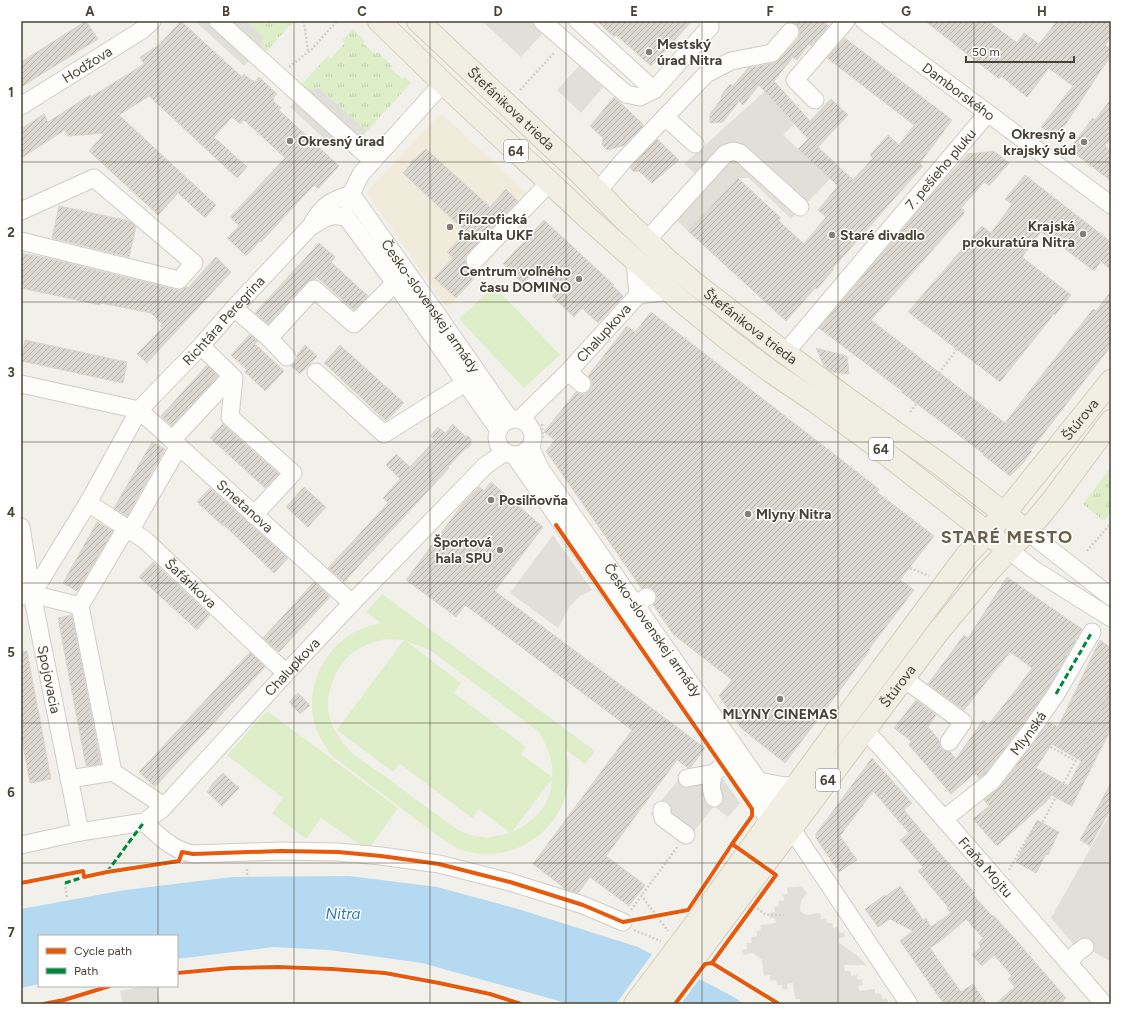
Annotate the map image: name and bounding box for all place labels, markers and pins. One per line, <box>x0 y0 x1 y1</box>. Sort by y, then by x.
place label: Mestský úrad Nitra <box>657 36 722 69</box>
marker: Mestský úrad Nitra <box>644 47 654 57</box>
place label: Okresný a krajský súd <box>1003 126 1076 159</box>
place label: Okresný úrad <box>298 133 384 150</box>
marker: Okresný úrad <box>285 136 295 146</box>
marker: Okresný a krajský súd <box>1079 137 1089 147</box>
place label: Filozofická fakulta UKF <box>458 211 533 244</box>
place label: Krajská prokuratúra Nitra <box>962 218 1075 251</box>
marker: Filozofická fakulta UKF <box>445 222 455 232</box>
place label: Staré divadlo <box>840 227 925 244</box>
marker: Krajská prokuratúra Nitra <box>1078 229 1088 239</box>
marker: Staré divadlo <box>827 230 837 240</box>
place label: Centrum voľného času DOMINO <box>460 263 571 296</box>
marker: Centrum voľného času DOMINO <box>574 274 584 284</box>
place label: Posilňovňa <box>499 492 568 509</box>
marker: Posilňovňa <box>486 495 496 505</box>
place label: Mlyny Nitra <box>756 506 832 523</box>
marker: Mlyny Nitra <box>743 509 753 519</box>
place label: Športová hala SPU <box>433 534 492 567</box>
marker: Športová hala SPU <box>495 545 505 555</box>
marker: MLYNY CINEMAS <box>775 694 785 704</box>
place label: MLYNY CINEMAS <box>723 706 837 723</box>

